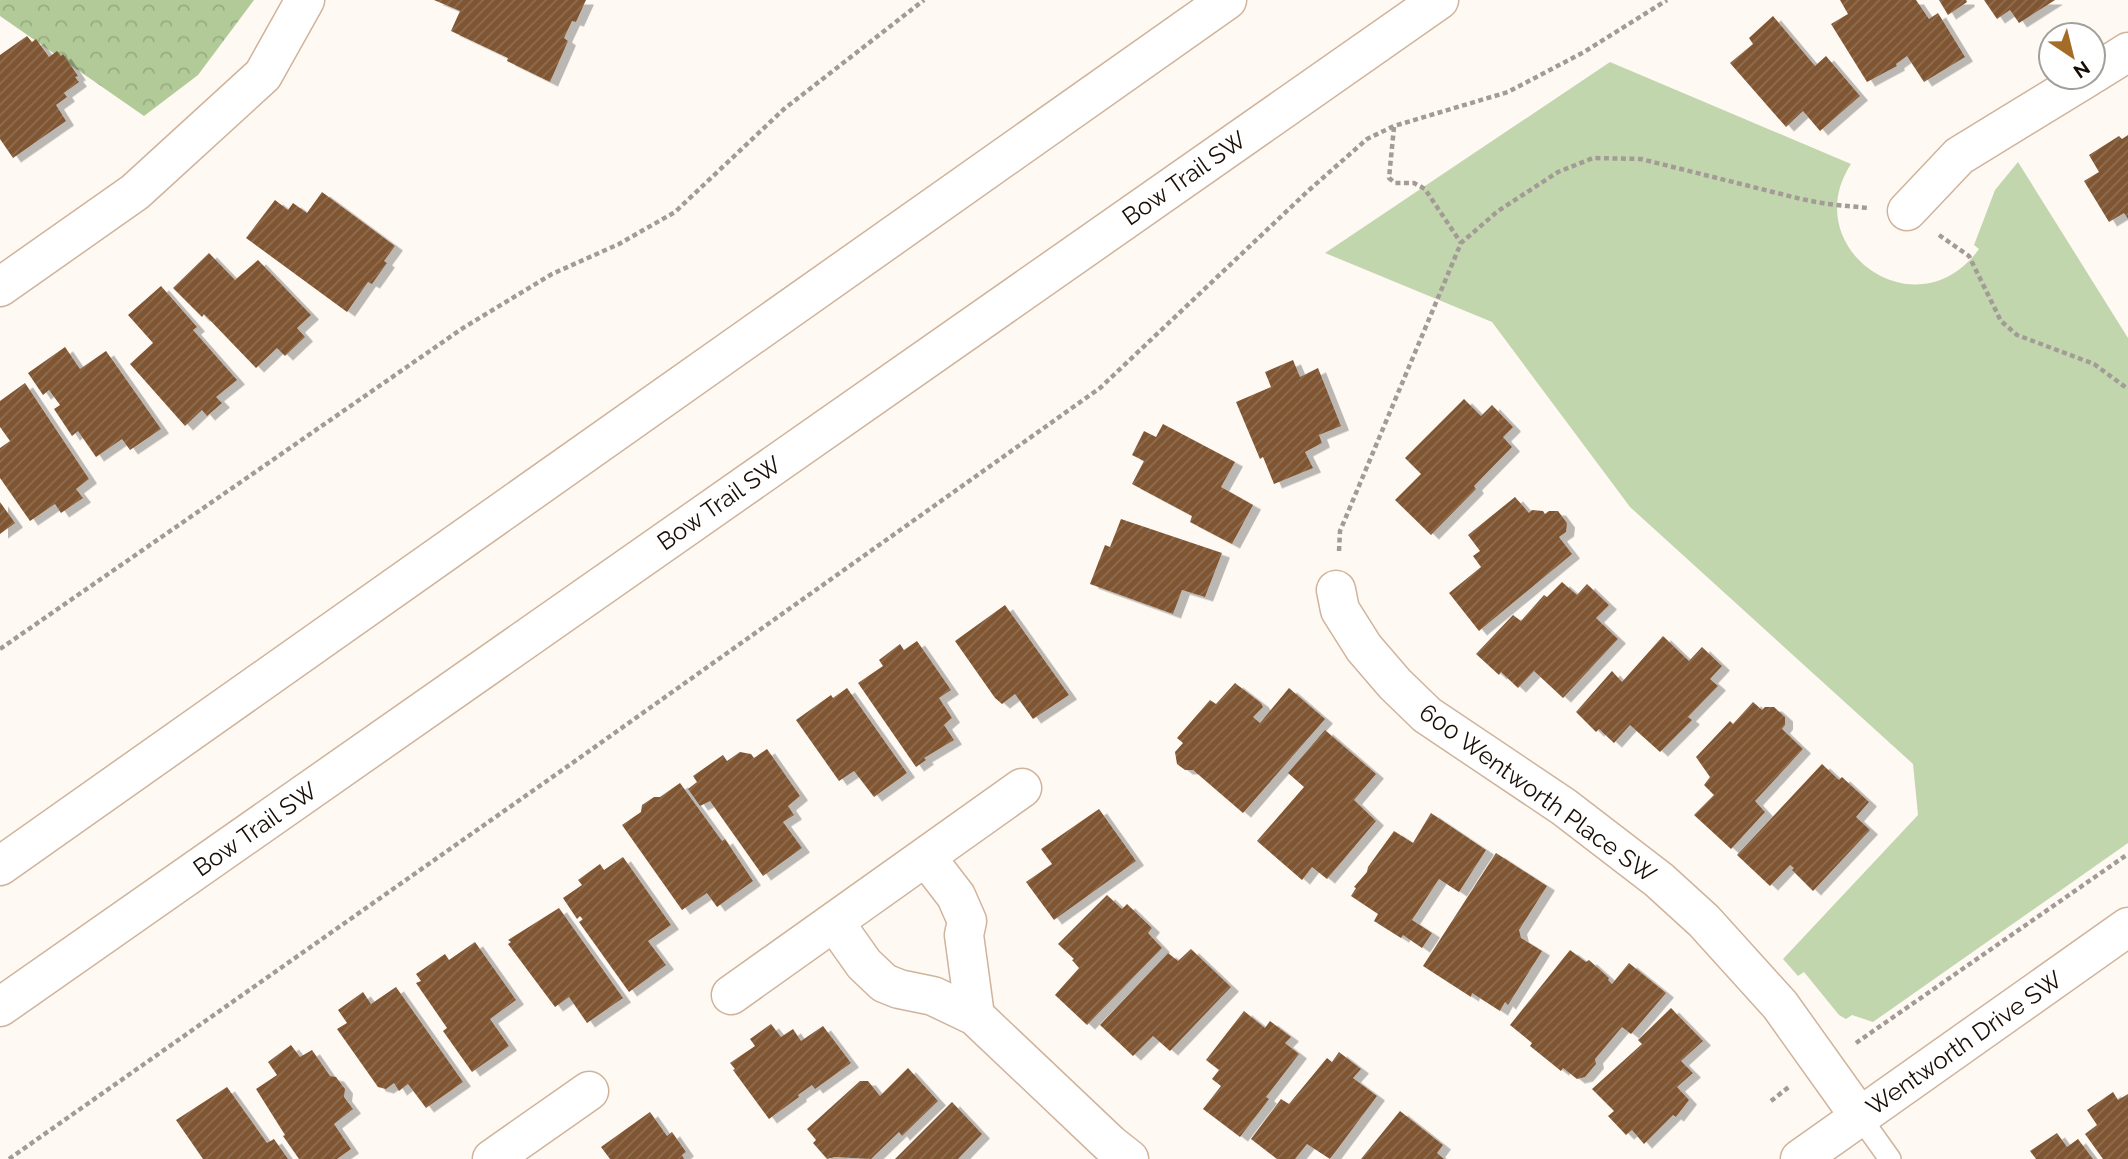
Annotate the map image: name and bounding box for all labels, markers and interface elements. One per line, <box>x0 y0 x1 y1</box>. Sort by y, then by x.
north arrow <box>2037 21 2107 91</box>
text: N <box>2070 57 2094 83</box>
street label: Bow Trail SW <box>1117 125 1251 231</box>
street label: Bow Trail SW <box>652 450 786 556</box>
street label: 600 Wentworth Place SW <box>1414 697 1662 889</box>
street label: Bow Trail SW <box>188 776 322 882</box>
street label: Wentworth Drive SW <box>1861 965 2067 1121</box>

